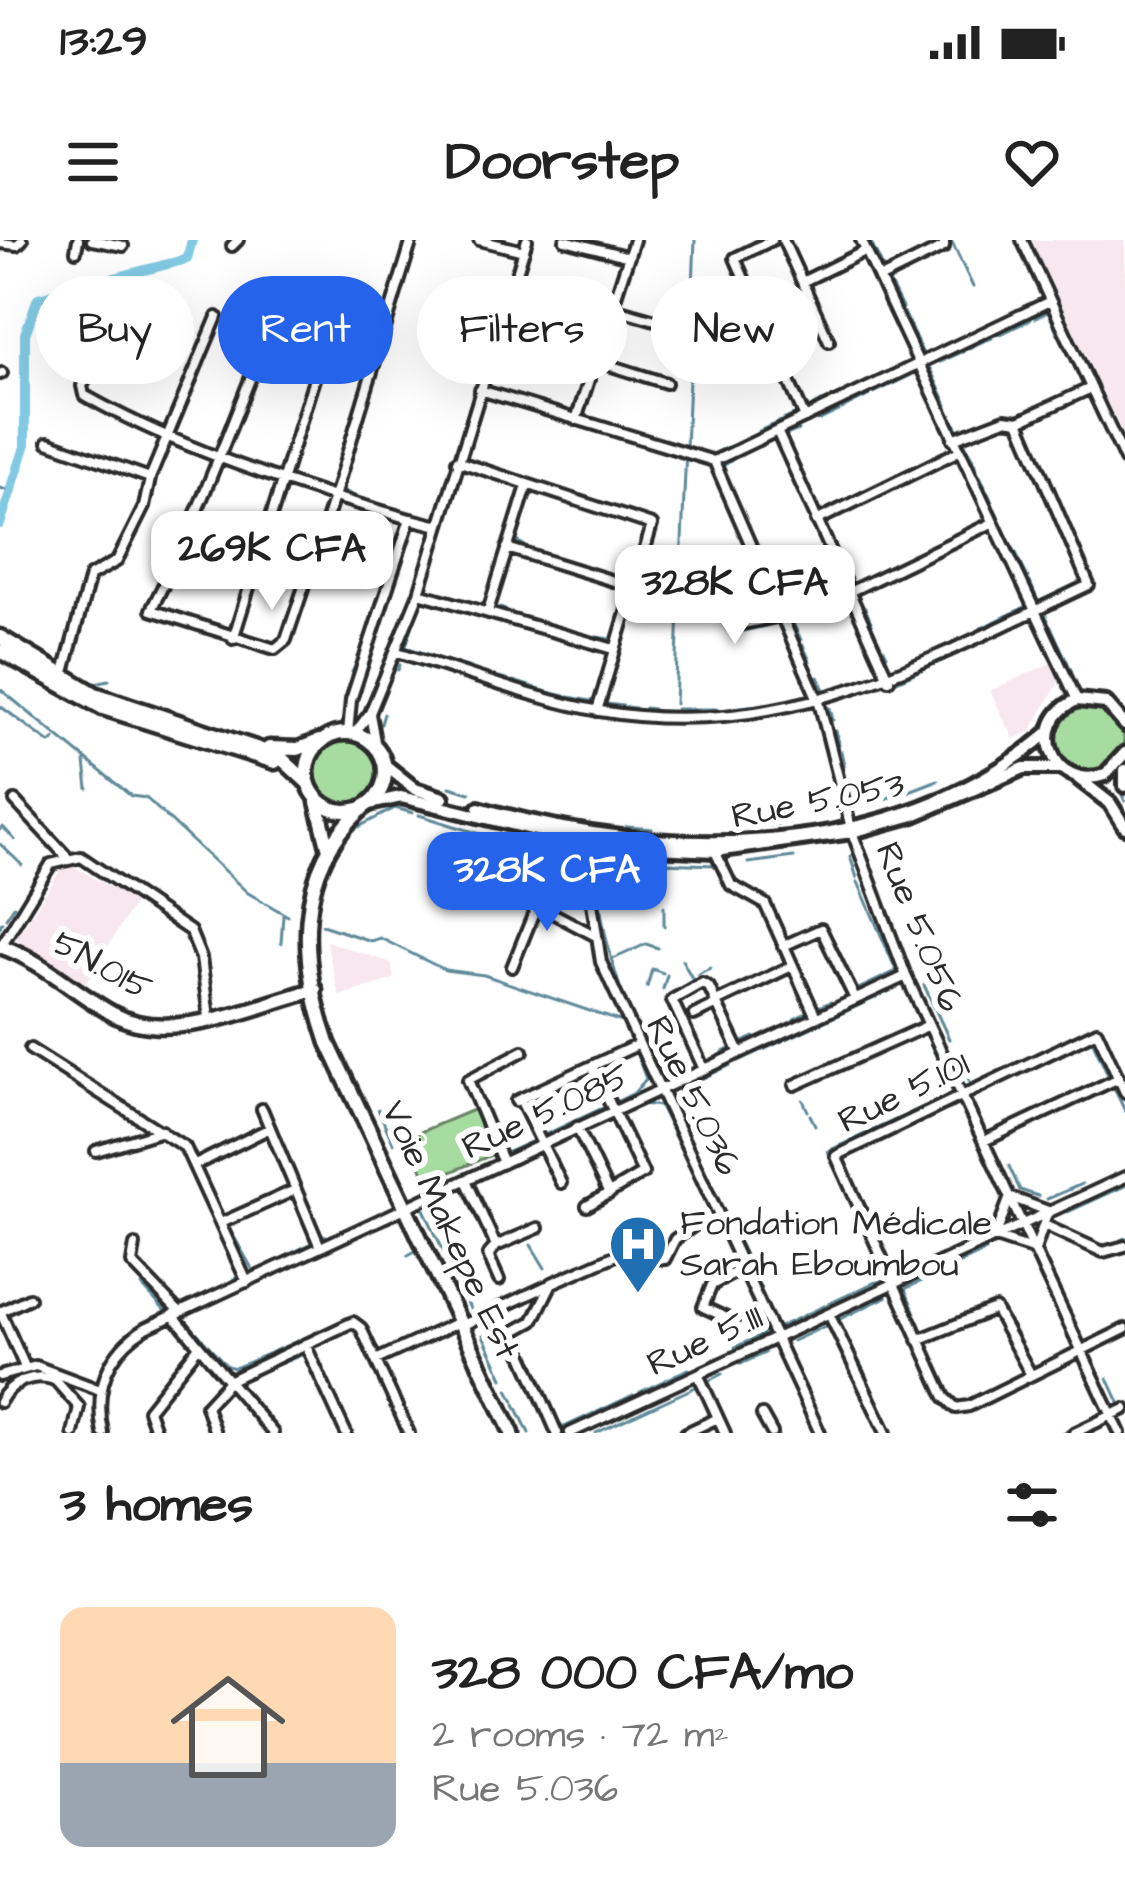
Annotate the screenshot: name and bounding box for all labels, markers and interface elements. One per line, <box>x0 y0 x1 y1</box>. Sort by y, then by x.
text: 13:29 <box>60 11 148 73</box>
text: Doorstep <box>446 125 679 200</box>
icon: menu <box>60 129 126 195</box>
icon: heart <box>999 129 1065 195</box>
chip: Buy <box>36 276 194 384</box>
chip: Rent <box>218 276 393 384</box>
chip: Filters <box>417 276 627 384</box>
chip: New <box>651 276 818 384</box>
pin: 269K CFA <box>148 511 396 613</box>
text: 269K CFA <box>178 523 366 577</box>
pin: 328K CFA <box>611 545 859 647</box>
text: 328K CFA <box>642 557 828 611</box>
street label: Rue 5.053 <box>727 759 909 843</box>
pin: 328K CFA <box>423 832 671 934</box>
street label: Rue 5.056 <box>862 834 976 1020</box>
text: 328K CFA <box>454 844 640 898</box>
street label: 5N.015 <box>43 918 161 1014</box>
street label: Rue 5.036 <box>632 1008 754 1184</box>
street label: Rue 5.101 <box>830 1039 978 1147</box>
street label: Rue 5.085 <box>454 1051 638 1173</box>
street label: Voie Makepe Est <box>368 1092 532 1368</box>
place label: Fondation Médicale Sarah Eboumbou <box>680 1198 992 1290</box>
hospital icon: Fondation Médicale Sarah Eboumbou <box>607 1213 669 1295</box>
street label: Rue 5.111 <box>639 1292 771 1390</box>
text: 3 homes <box>60 1470 253 1541</box>
icon: filters <box>999 1472 1065 1538</box>
text: 328 000 CFA/mo <box>432 1638 853 1709</box>
icon: home <box>156 1655 300 1799</box>
text: 2 rooms · 72 m² <box>432 1709 729 1763</box>
text: Rue 5.036 <box>432 1763 618 1817</box>

